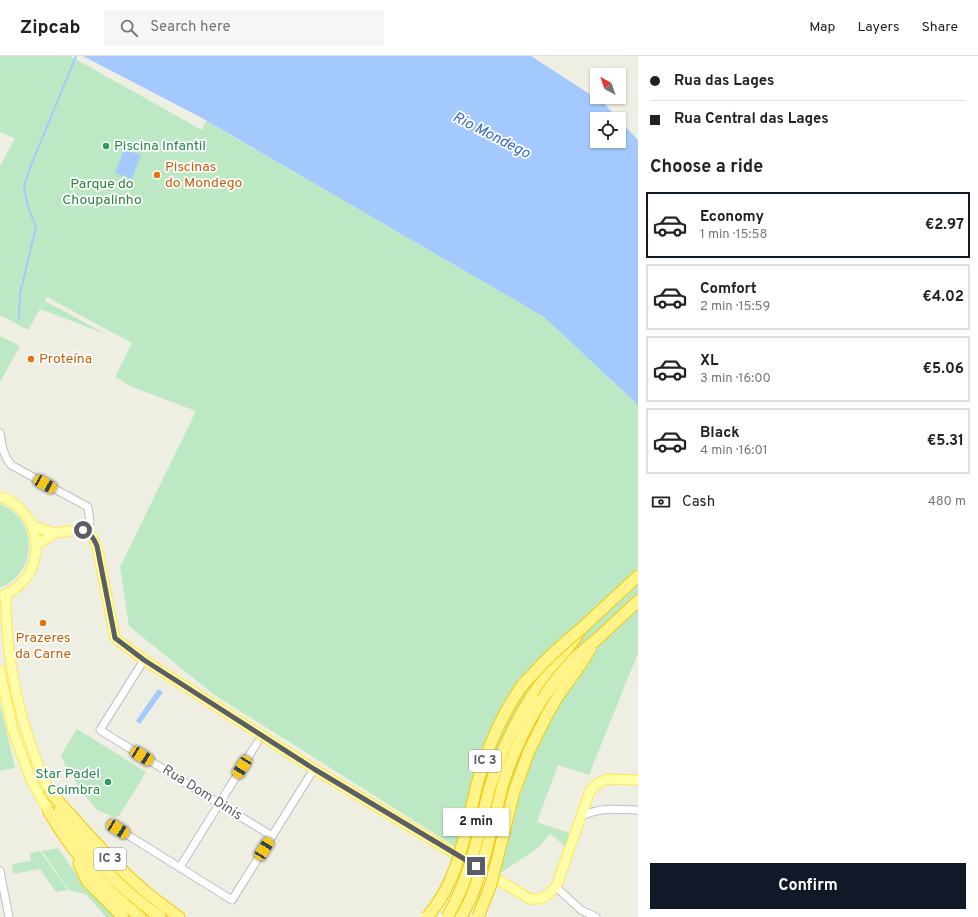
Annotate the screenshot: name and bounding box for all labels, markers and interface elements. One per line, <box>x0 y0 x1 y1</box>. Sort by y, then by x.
search box <box>104 10 384 46</box>
text: Zipcab <box>20 16 80 40</box>
icon: search <box>118 17 140 39</box>
text: Search here <box>150 18 231 37</box>
text: Map <box>809 19 835 36</box>
text: Layers <box>857 19 899 36</box>
text: Share <box>921 19 958 36</box>
north arrow <box>590 68 626 104</box>
map controls <box>590 68 626 148</box>
text: Rua das Lages <box>674 72 774 91</box>
water label: Rio Mondego <box>449 108 533 164</box>
text: Rua Central das Lages <box>674 110 829 129</box>
button: locate <box>590 112 626 148</box>
place label: Piscina Infantil <box>114 138 206 155</box>
marker: Piscina Infantil <box>101 141 111 151</box>
text: Choose a ride <box>650 156 763 179</box>
place label: Piscinas do Mondego <box>165 159 243 192</box>
marker: Piscinas do Mondego <box>152 170 162 180</box>
park label: Parque do Choupalinho <box>62 176 142 209</box>
icon: car <box>652 207 688 243</box>
text: Economy <box>700 208 764 227</box>
text: €2.97 <box>925 216 964 235</box>
text: 1 min · 15:58 <box>700 227 768 243</box>
icon: car <box>652 279 688 315</box>
text: Comfort <box>700 280 757 299</box>
text: €4.02 <box>922 288 964 307</box>
text: 2 min · 15:59 <box>700 299 770 315</box>
place label: Proteína <box>39 351 92 368</box>
icon: car <box>652 351 688 387</box>
text: XL <box>700 352 718 371</box>
marker: Proteína <box>26 354 36 364</box>
text: €5.06 <box>923 360 964 379</box>
text: 3 min · 16:00 <box>700 371 771 387</box>
icon: car <box>652 423 688 459</box>
text: Black <box>700 424 740 443</box>
text: €5.31 <box>927 432 964 451</box>
text: 4 min · 16:01 <box>700 443 768 459</box>
car <box>32 473 58 495</box>
icon: cash <box>650 491 672 513</box>
text: Cash <box>682 493 715 512</box>
text: 480 m <box>928 494 966 510</box>
route start <box>74 521 92 539</box>
marker: Prazeres da Carne <box>38 618 48 628</box>
place label: Prazeres da Carne <box>15 630 71 663</box>
car <box>129 745 155 767</box>
road number: IC 3 <box>469 750 501 772</box>
car <box>231 754 253 780</box>
street label: Rua Dom Dinis <box>159 762 245 824</box>
place label: Star Padel Coimbra <box>35 766 100 799</box>
marker: Star Padel Coimbra <box>103 777 113 787</box>
callout: 2 min <box>443 808 509 836</box>
text: 2 min <box>459 814 493 830</box>
car <box>105 818 131 840</box>
car <box>253 836 275 862</box>
road number: IC 3 <box>94 848 126 870</box>
route end <box>467 857 485 875</box>
button: Confirm <box>650 863 966 909</box>

